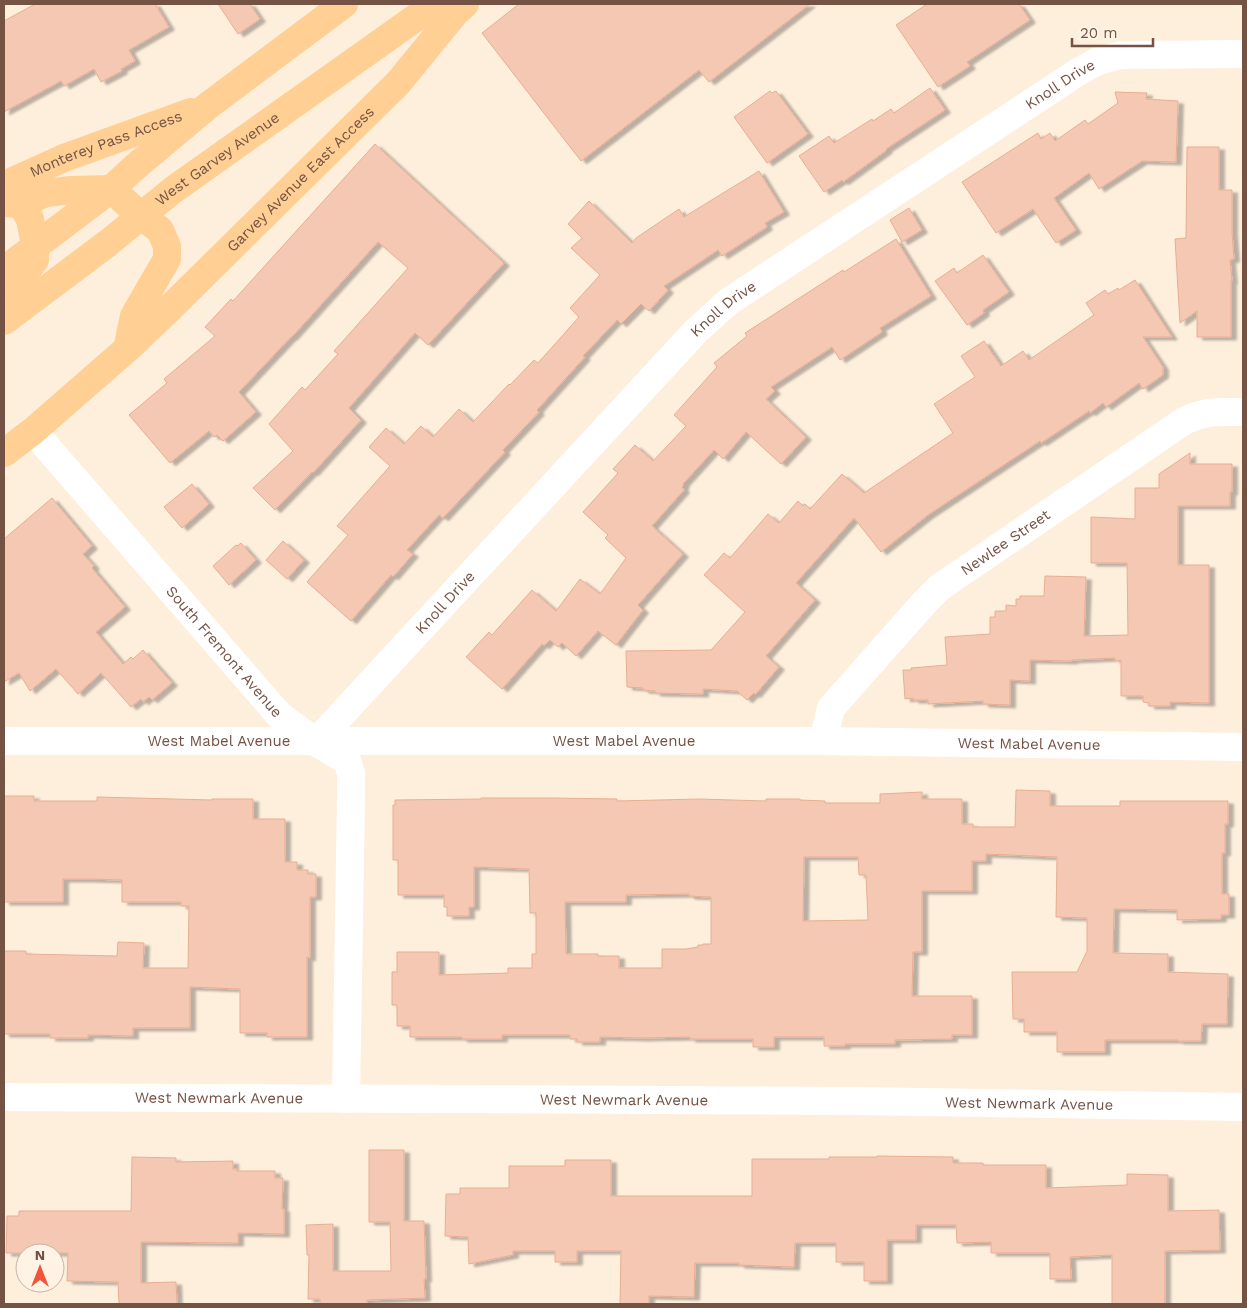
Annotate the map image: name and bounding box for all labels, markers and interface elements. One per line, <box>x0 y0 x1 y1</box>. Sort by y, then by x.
scale bar <box>1072 15 1153 47</box>
text: 20 m <box>1080 24 1118 42</box>
street label: Knoll Drive <box>1022 55 1098 113</box>
street label: Garvey Avenue East Access <box>223 103 378 256</box>
street label: Monterey Pass Access <box>27 107 185 181</box>
street label: West Garvey Avenue <box>152 108 283 210</box>
street label: Knoll Drive <box>687 277 759 341</box>
street label: Newlee Street <box>957 505 1054 579</box>
street label: Knoll Drive <box>411 567 479 638</box>
street label: South Fremont Avenue <box>162 582 286 721</box>
street label: West Mabel Avenue <box>148 732 290 750</box>
street label: West Mabel Avenue <box>553 732 695 750</box>
street label: West Mabel Avenue <box>957 734 1101 754</box>
street label: West Newmark Avenue <box>135 1089 303 1107</box>
street label: West Newmark Avenue <box>540 1091 708 1109</box>
street label: West Newmark Avenue <box>945 1093 1113 1114</box>
north arrow <box>15 1243 65 1293</box>
text: N <box>35 1247 45 1263</box>

